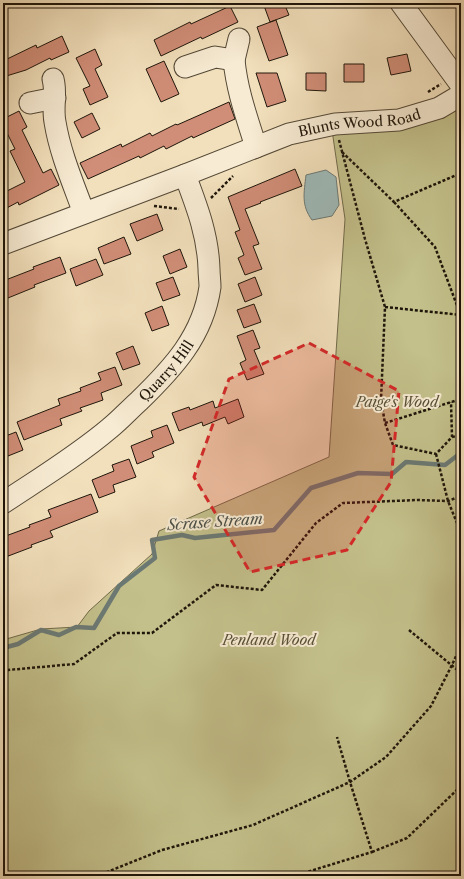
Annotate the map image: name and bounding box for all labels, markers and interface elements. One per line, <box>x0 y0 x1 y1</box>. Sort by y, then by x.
street label: Blunts Wood Road <box>297 105 423 141</box>
street label: Quarry Hill <box>135 337 198 405</box>
park label: Paige's Wood <box>355 393 440 411</box>
water label: Scrase Stream <box>166 509 263 534</box>
park label: Penland Wood <box>221 631 317 649</box>

